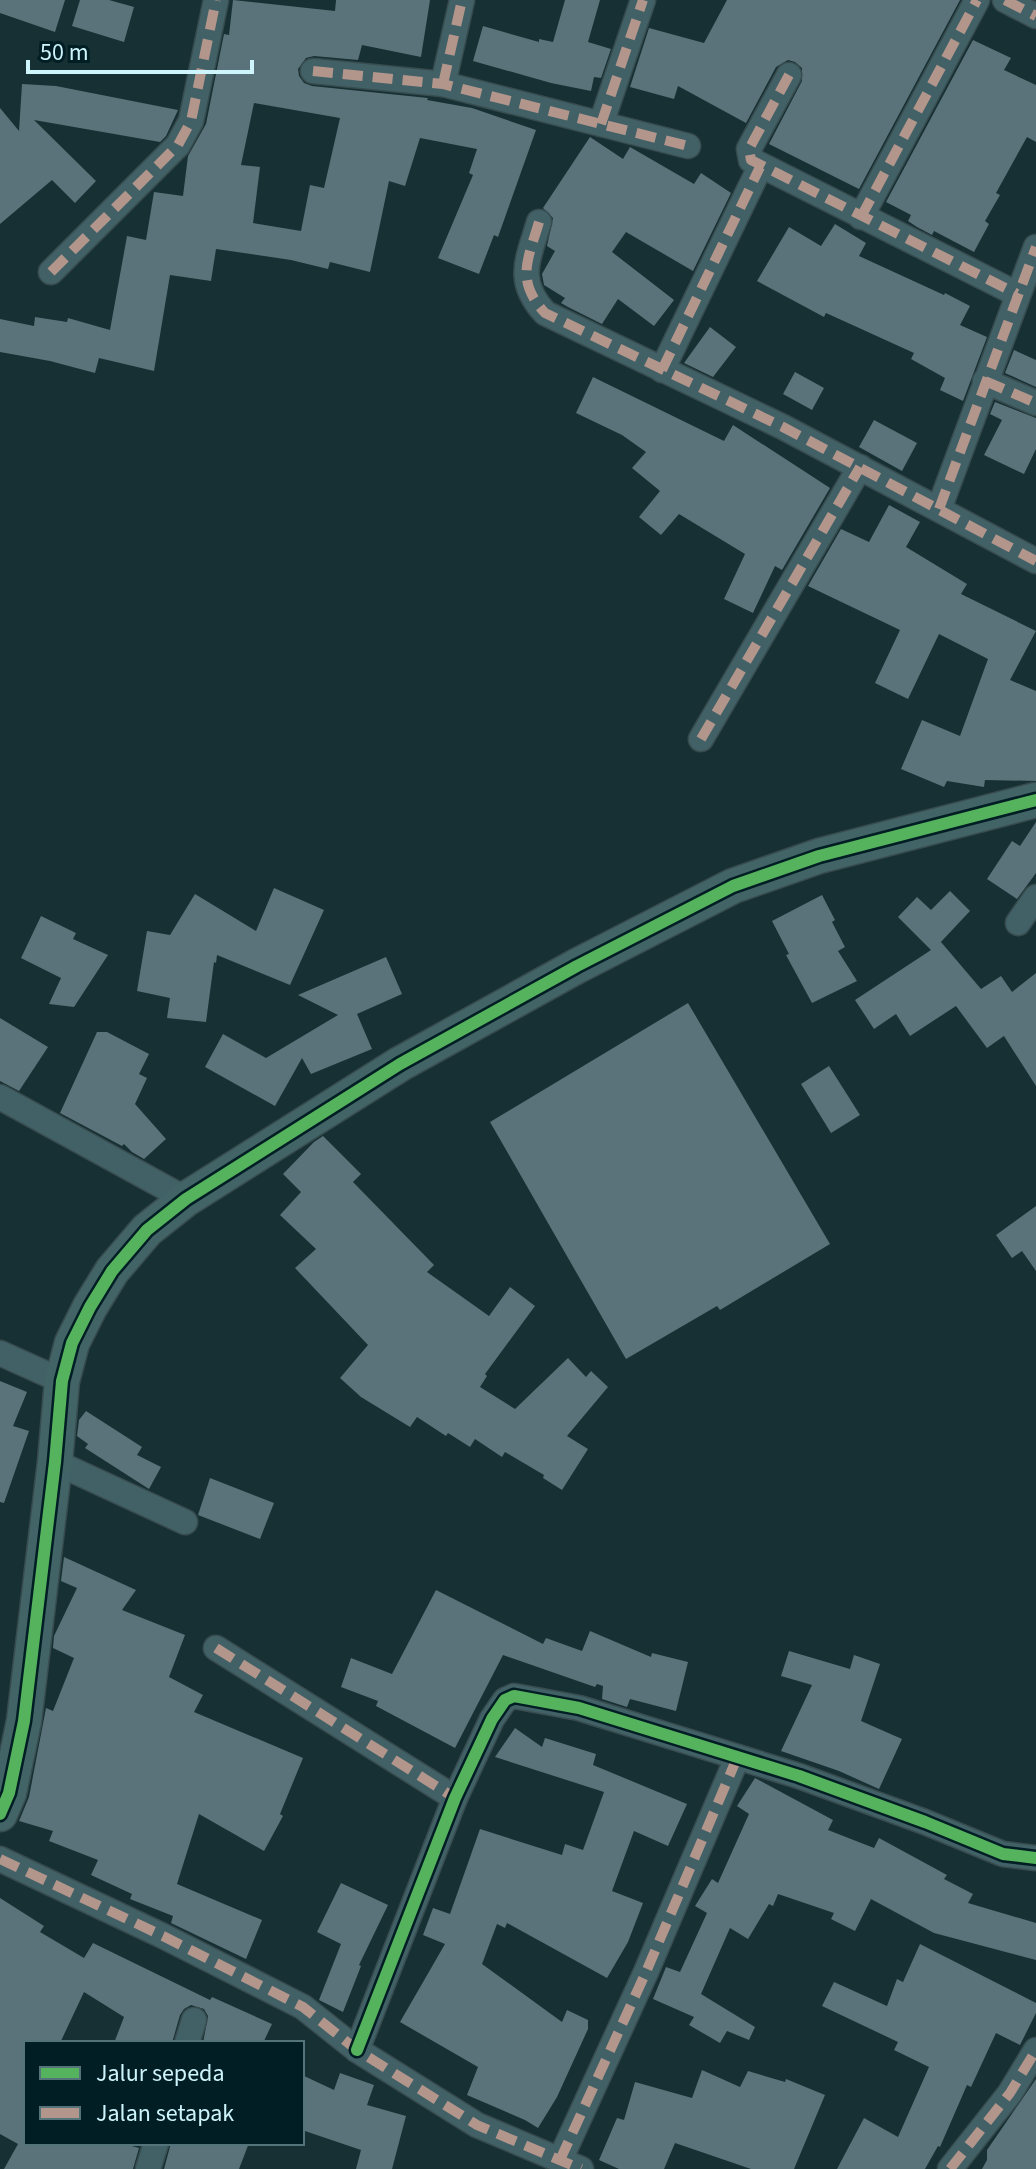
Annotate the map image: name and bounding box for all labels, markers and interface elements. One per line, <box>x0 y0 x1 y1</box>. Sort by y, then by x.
scale bar <box>28 24 252 74</box>
text: 50 m <box>40 35 89 70</box>
legend <box>24 2041 304 2145</box>
text: Jalur sepeda <box>96 2056 225 2091</box>
text: Jalan setapak <box>96 2096 234 2131</box>

